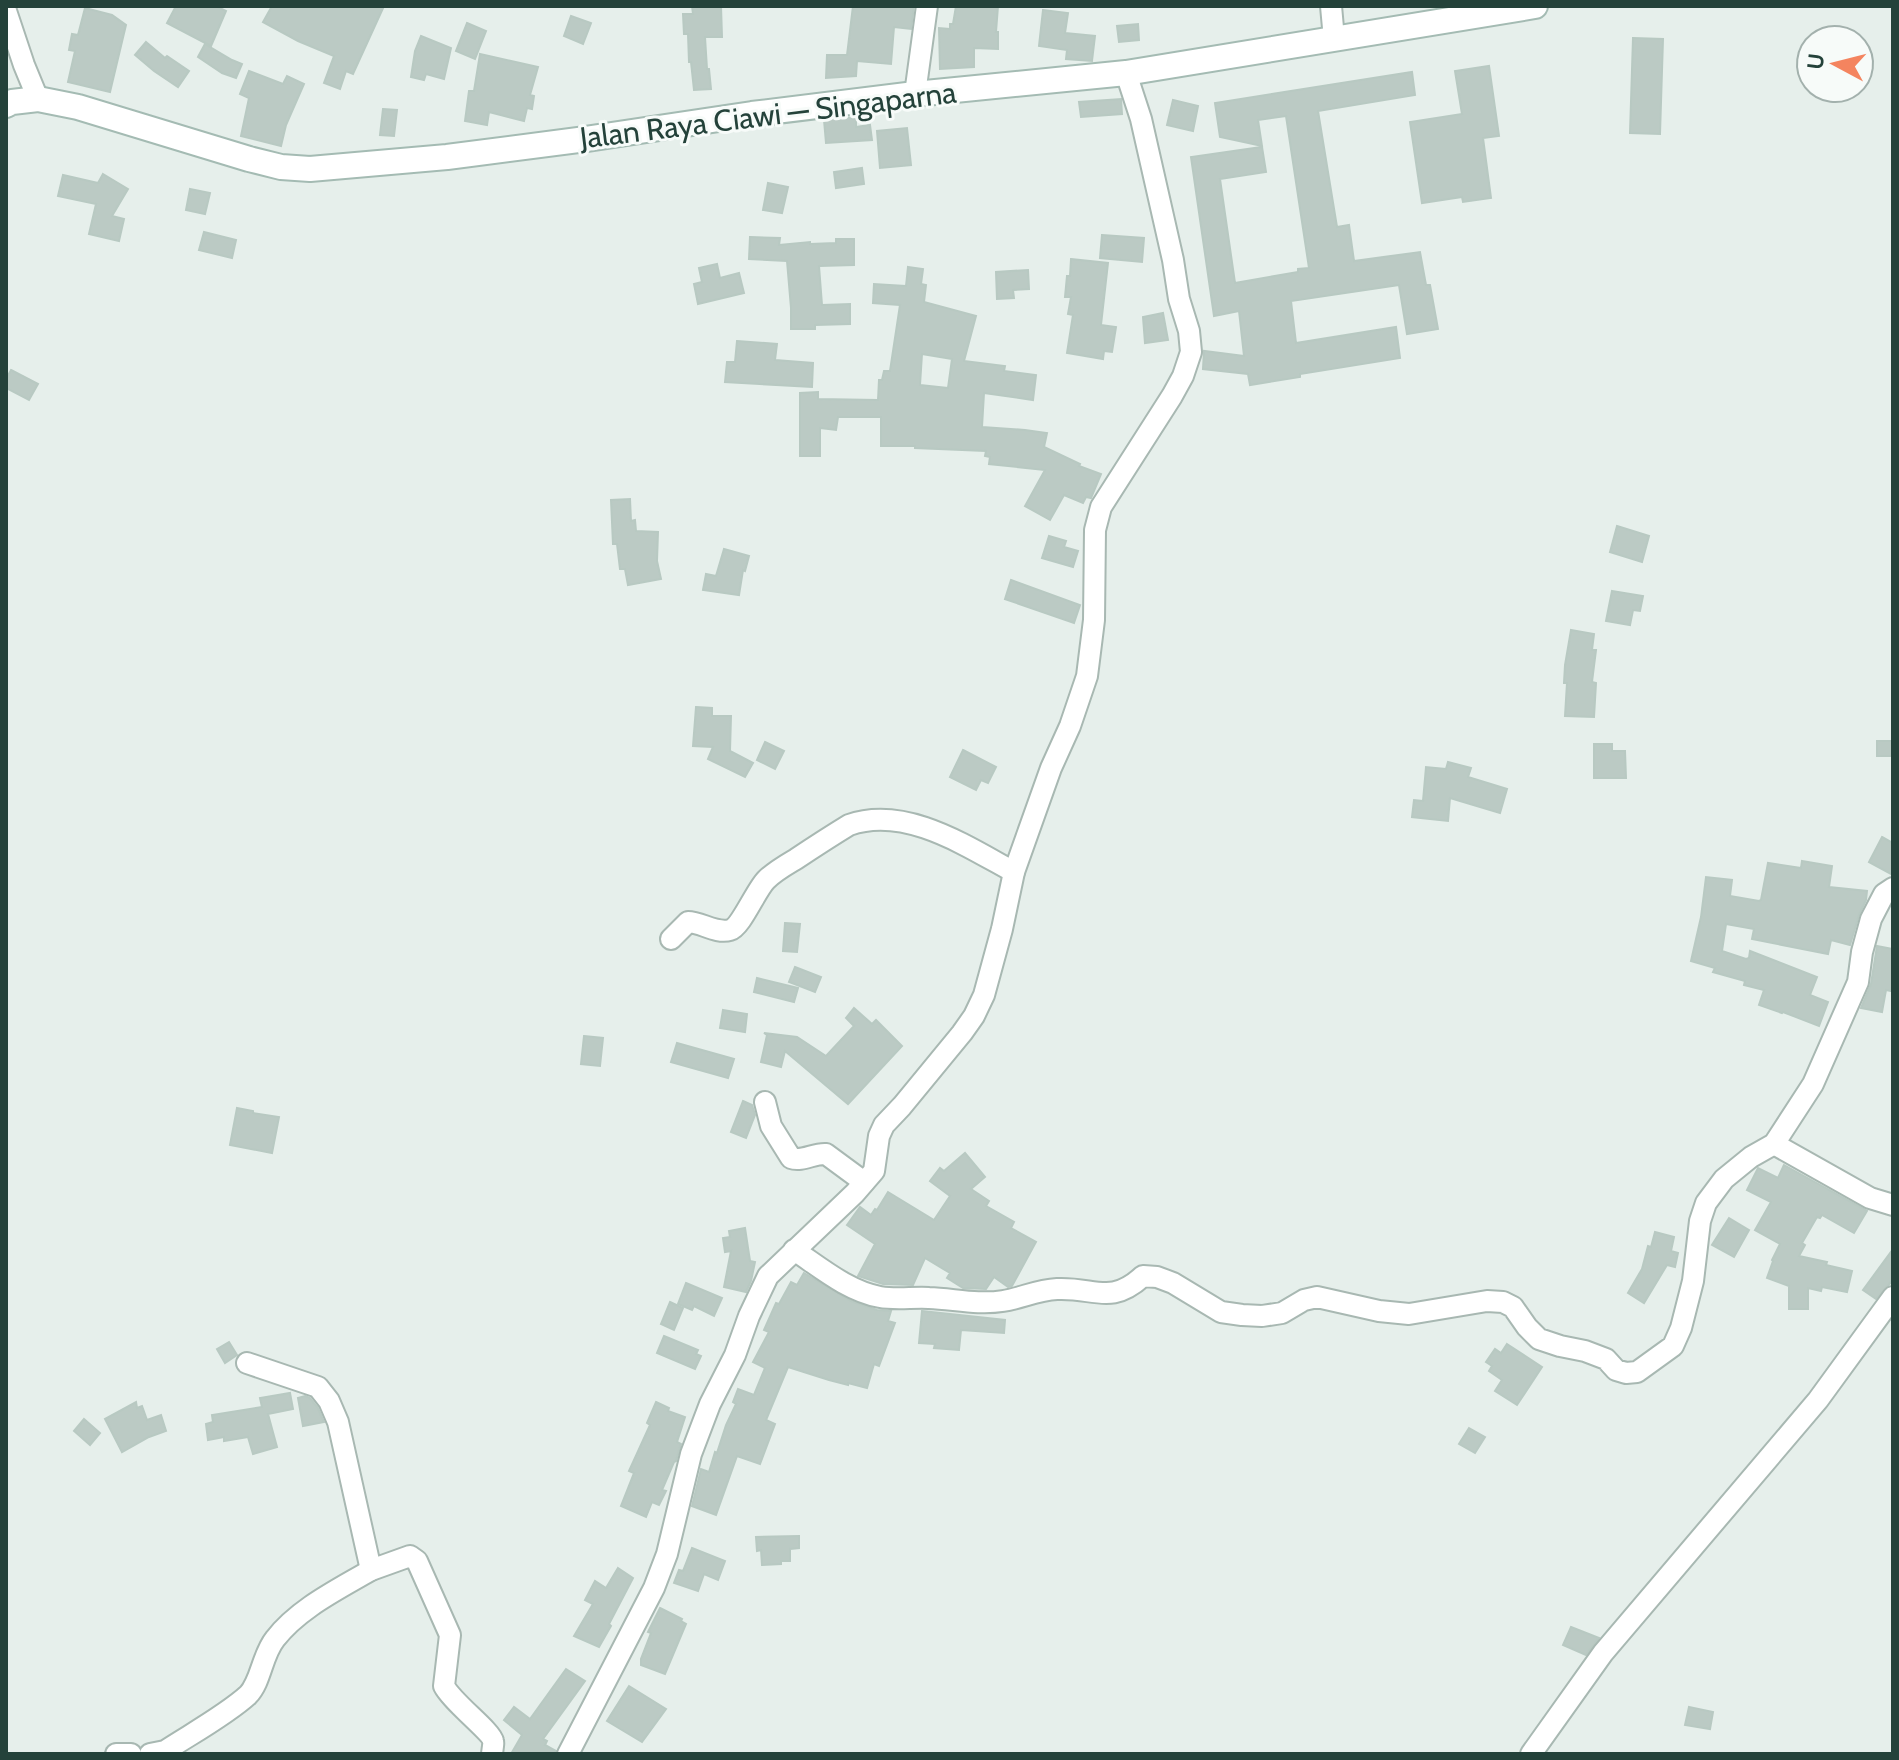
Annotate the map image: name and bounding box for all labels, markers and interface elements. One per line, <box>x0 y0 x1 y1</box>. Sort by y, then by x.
north arrow <box>1795 24 1875 104</box>
text: U <box>1801 52 1830 71</box>
street label: Jalan Raya Ciawi — Singaparna <box>577 73 959 157</box>

